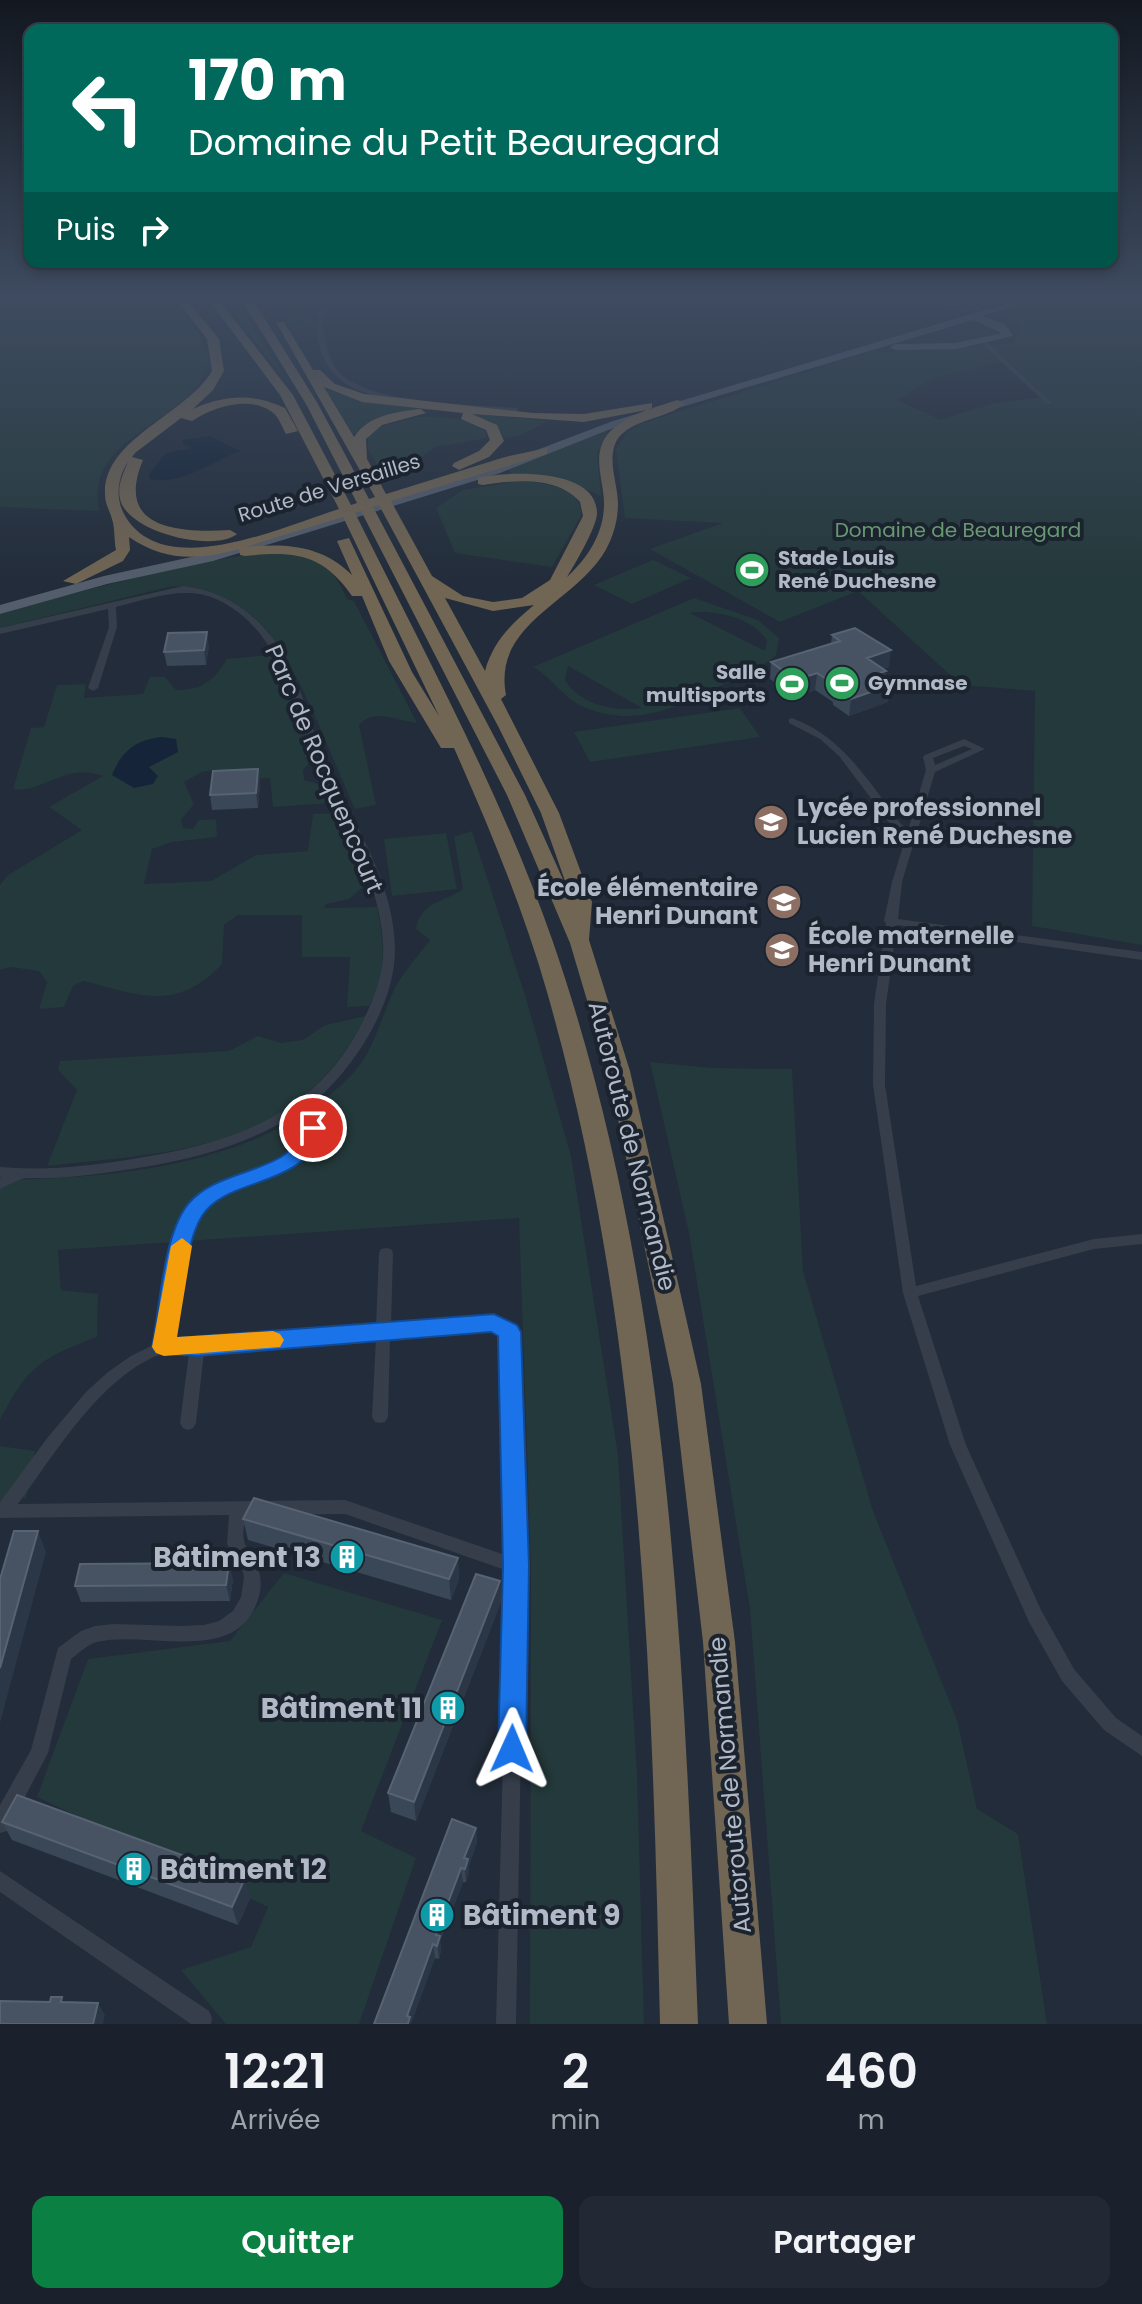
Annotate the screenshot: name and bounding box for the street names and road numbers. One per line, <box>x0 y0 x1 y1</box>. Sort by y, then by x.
street label: Route de Versailles <box>235 447 423 529</box>
street label: Parc de Rocquencourt <box>257 640 392 898</box>
street label: Autoroute de Normandie <box>581 998 684 1294</box>
street label: Autoroute de Normandie <box>700 1635 759 1935</box>

